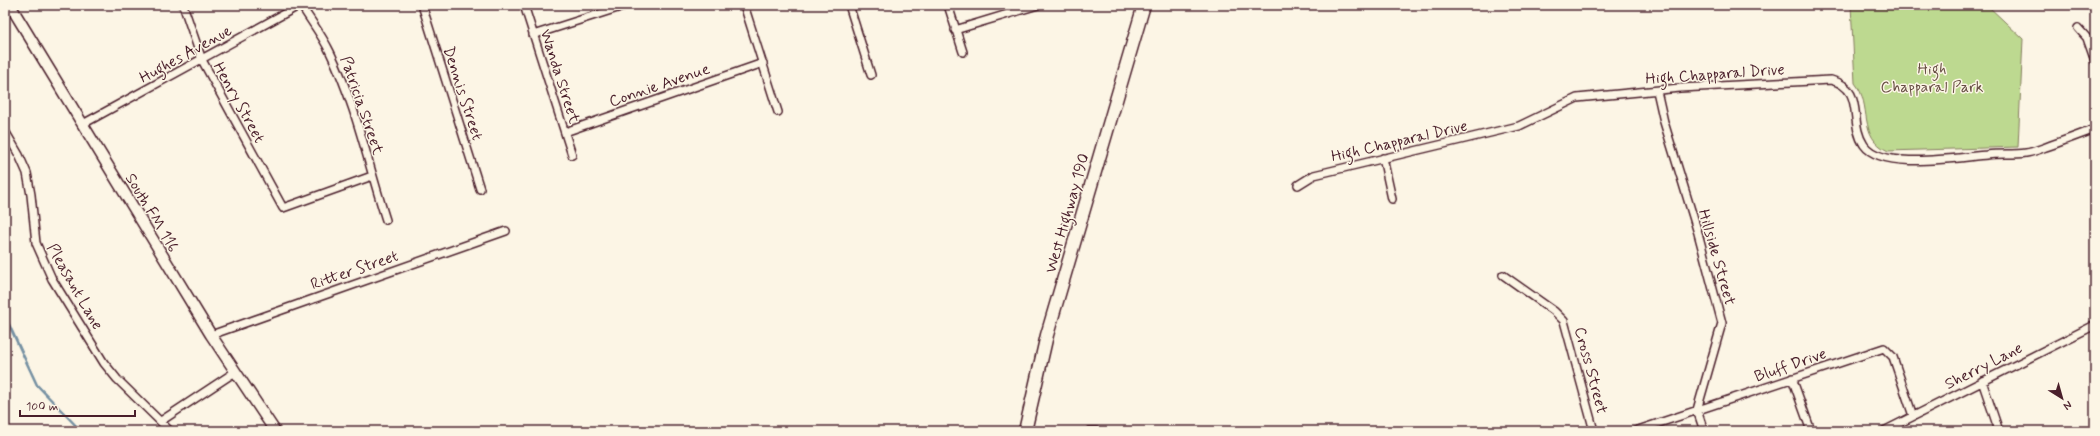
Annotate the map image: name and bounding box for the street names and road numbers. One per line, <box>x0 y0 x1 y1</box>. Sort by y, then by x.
street label: Hughes Avenue <box>136 20 237 89</box>
street label: Wanda Street <box>534 27 585 127</box>
street label: Dennis Street <box>438 44 488 143</box>
street label: Patricia Street <box>335 53 388 158</box>
street label: Connie Avenue <box>606 58 713 112</box>
street label: Henry Street <box>208 59 270 147</box>
street label: High Chapparal Drive <box>1645 59 1785 91</box>
street label: High Chapparal Drive <box>1329 116 1470 168</box>
street label: West Highway 190 <box>1040 151 1096 276</box>
street label: South FM 116 <box>120 169 183 256</box>
street label: Hillside Street <box>1693 207 1740 308</box>
street label: Pleasant Lane <box>42 240 108 334</box>
street label: Ritter Street <box>308 246 401 295</box>
street label: Cross Street <box>1569 325 1612 417</box>
street label: Sherry Lane <box>1941 338 2026 395</box>
street label: Bluff Drive <box>1752 343 1829 388</box>

